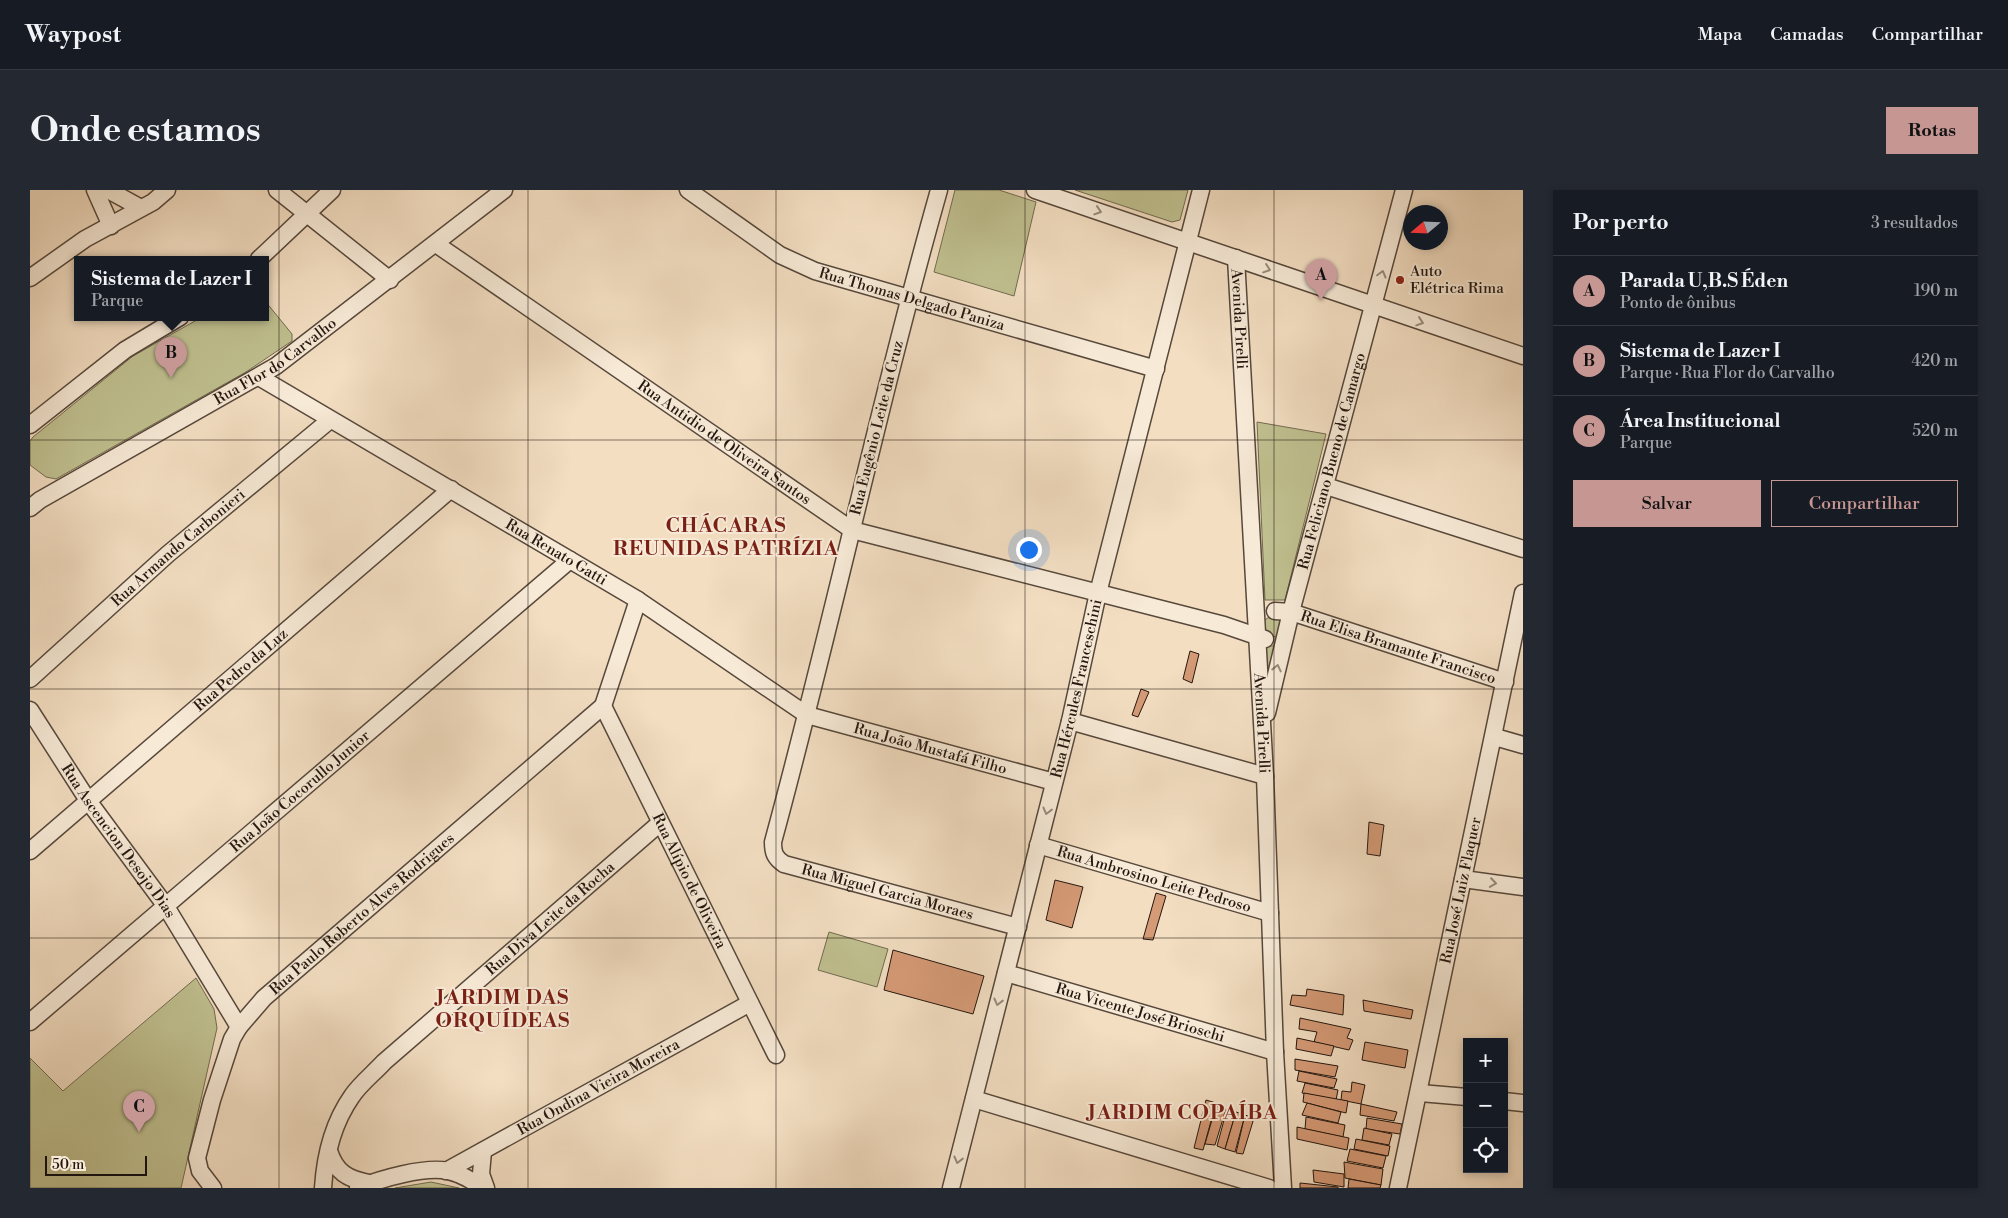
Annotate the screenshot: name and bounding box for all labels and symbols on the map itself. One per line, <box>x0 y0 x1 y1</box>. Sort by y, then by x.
one-way arrow <box>1094 205 1102 215</box>
north arrow <box>1403 205 1448 250</box>
pin: A <box>1305 259 1337 300</box>
place label: Auto Elétrica Rima <box>1409 262 1504 298</box>
street label: Rua Thomas Delgado Paniza <box>817 263 1008 335</box>
one-way arrow <box>1262 263 1270 273</box>
street label: Avenida Pirelli <box>1227 267 1252 370</box>
one-way arrow <box>1376 271 1386 279</box>
marker: Auto Elétrica Rima <box>1394 274 1406 286</box>
street label: Rua Flor do Carvalho <box>210 313 340 409</box>
one-way arrow <box>1415 316 1424 326</box>
pin: B <box>155 337 187 378</box>
street label: Rua Eugênio Leite da Cruz <box>846 339 908 517</box>
street label: Rua Feliciano Bueno de Camargo <box>1293 351 1370 572</box>
street label: Rua Antidio de Oliveira Santos <box>634 376 815 509</box>
street label: Rua Armando Carbonieri <box>107 485 249 611</box>
district label: CHÁCARAS REUNIDAS PATRÍZIA <box>613 513 839 562</box>
street label: Rua Renato Gatti <box>502 515 611 589</box>
your location <box>1016 537 1042 563</box>
street label: Rua Hércules Franceschini <box>1046 597 1106 780</box>
street label: Rua Elisa Bramante Francisco <box>1298 606 1499 688</box>
street label: Rua Pedro da Luz <box>190 624 292 715</box>
one-way arrow <box>1271 664 1282 673</box>
street label: Avenida Pirelli <box>1250 672 1274 774</box>
street label: Rua João Mustafá Filho <box>852 719 1009 778</box>
street label: Rua João Cocorullo Junior <box>226 726 374 856</box>
street label: Rua Ascencion Desojo Dias <box>57 760 180 921</box>
one-way arrow <box>1042 807 1053 816</box>
street label: Rua Alípio de Oliveira <box>648 810 731 952</box>
street label: Rua José Luiz Flaquer <box>1436 815 1485 966</box>
street label: Rua Paulo Roberto Alves Rodrigues <box>265 829 458 999</box>
street label: Rua Ambrosino Leite Pedroso <box>1055 842 1254 917</box>
street label: Rua Diva Leite da Rocha <box>482 857 619 979</box>
street label: Rua Miguel Garcia Moraes <box>799 860 976 924</box>
one-way arrow <box>1489 877 1497 887</box>
street label: Rua Vicente José Brioschi <box>1054 979 1227 1046</box>
district label: JARDIM DAS ORQUÍDEAS <box>434 986 570 1034</box>
one-way arrow <box>993 998 1004 1007</box>
street label: Rua Ondina Vieira Moreira <box>514 1034 683 1139</box>
pin: C <box>123 1091 155 1132</box>
district label: JARDIM COPAÍBA <box>1085 1100 1278 1126</box>
scale bar <box>45 1153 148 1176</box>
one-way arrow <box>953 1155 964 1164</box>

